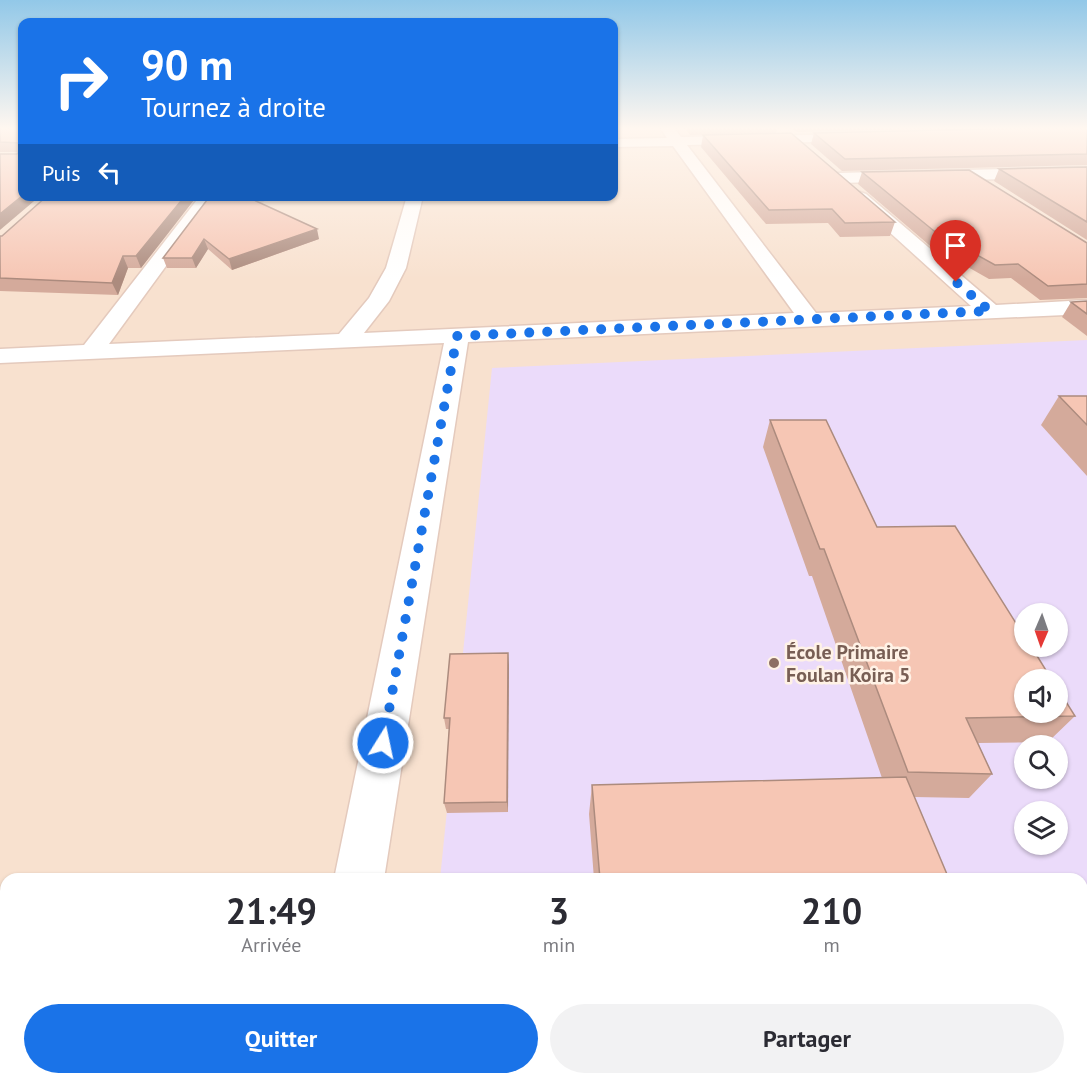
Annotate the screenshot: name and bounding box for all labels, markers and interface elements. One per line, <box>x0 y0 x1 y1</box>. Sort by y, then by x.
text: 90 m <box>141 37 233 92</box>
icon: right <box>42 42 120 120</box>
text: Tournez à droite <box>141 90 326 124</box>
icon: left <box>93 156 126 189</box>
text: Puis <box>42 159 81 187</box>
pin <box>930 220 981 282</box>
icon: arrive <box>939 229 972 262</box>
north arrow <box>1014 603 1068 657</box>
map controls <box>1014 603 1068 855</box>
place label: École Primaire Foulan Koira 5 <box>786 639 910 688</box>
marker: École Primaire Foulan Koira 5 <box>767 656 781 670</box>
button: sound <box>1014 669 1068 723</box>
position arrow <box>351 711 415 775</box>
button: search <box>1014 735 1068 789</box>
button: layers <box>1014 801 1068 855</box>
text: 21:49 <box>226 887 317 934</box>
text: 3 <box>549 887 569 934</box>
text: 210 <box>801 887 862 934</box>
text: Arrivée <box>241 932 301 958</box>
text: min <box>543 932 575 958</box>
text: m <box>824 932 840 958</box>
button: Quitter <box>24 1004 538 1073</box>
button: Partager <box>550 1004 1064 1073</box>

